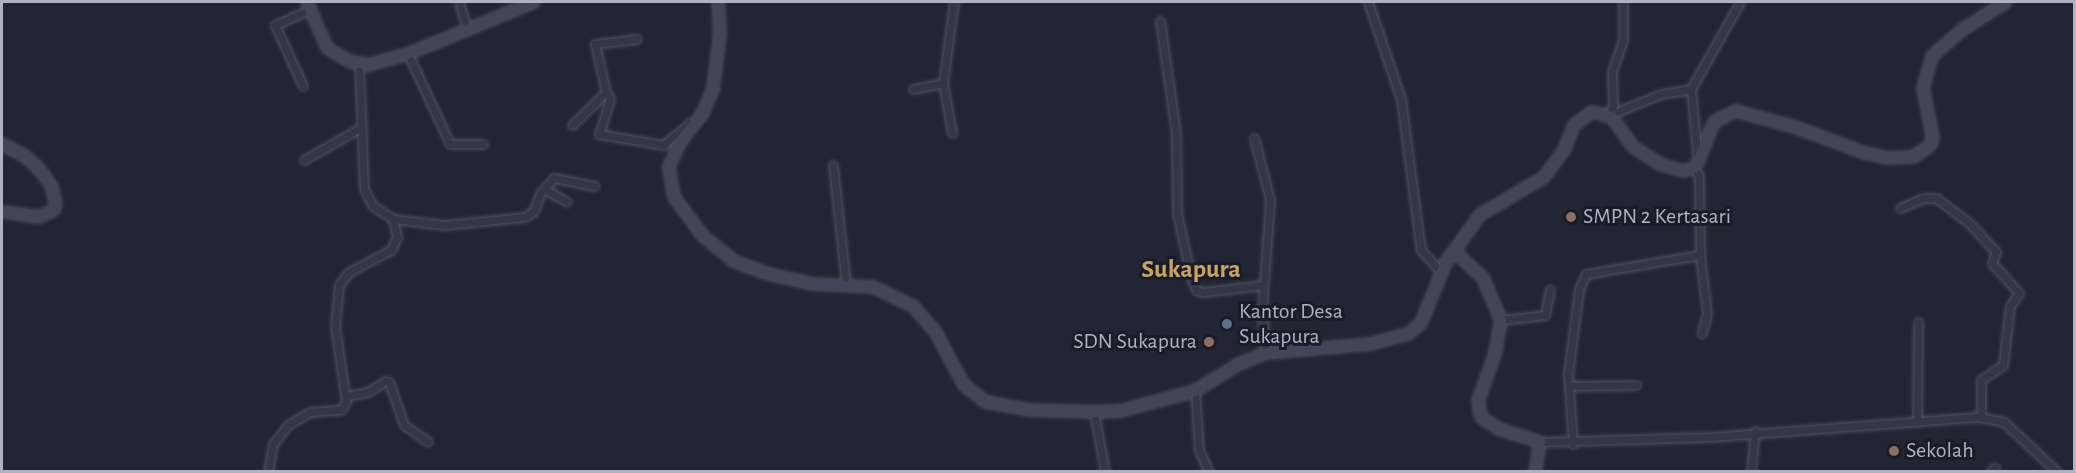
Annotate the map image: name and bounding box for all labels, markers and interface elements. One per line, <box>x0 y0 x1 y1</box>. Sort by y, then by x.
place label: SMPN 2 Kertasari <box>1583 204 1731 230</box>
marker: SMPN 2 Kertasari <box>1564 210 1578 224</box>
district label: Sukapura <box>1141 254 1241 286</box>
place label: Kantor Desa Sukapura <box>1239 298 1343 350</box>
marker: Kantor Desa Sukapura <box>1220 317 1234 331</box>
place label: SDN Sukapura <box>1073 329 1197 355</box>
marker: SDN Sukapura <box>1202 335 1216 349</box>
place label: Sekolah <box>1906 438 1974 464</box>
marker: Sekolah <box>1887 444 1901 458</box>

